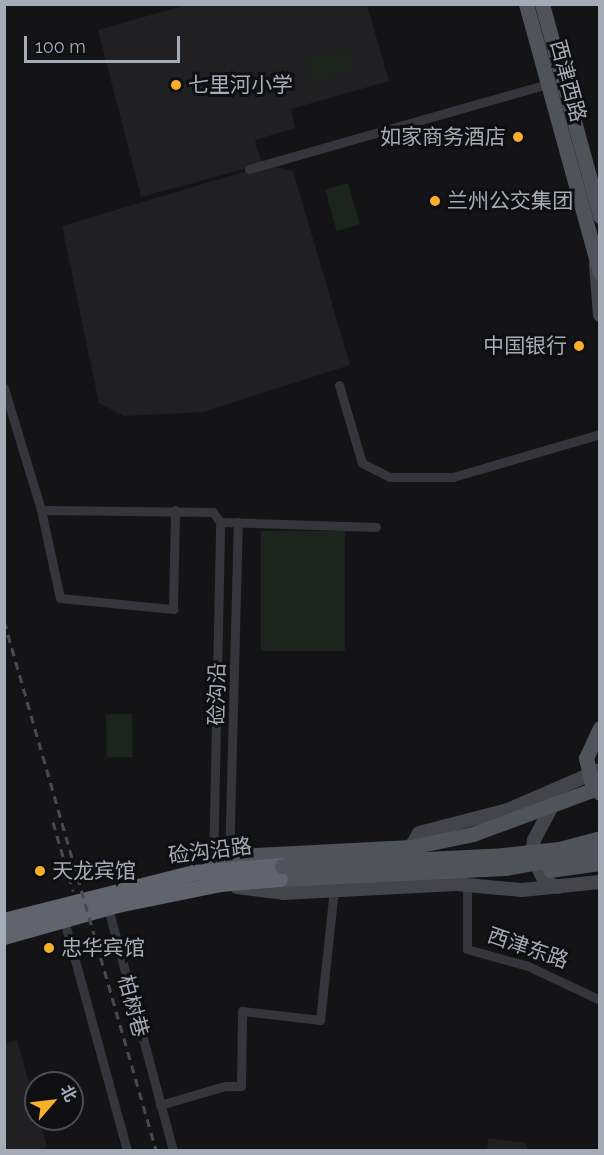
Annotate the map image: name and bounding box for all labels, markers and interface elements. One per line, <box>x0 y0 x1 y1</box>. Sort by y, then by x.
scale bar <box>27 24 183 62</box>
text: 100 m <box>35 36 86 57</box>
street label: 西津西路 <box>545 37 591 125</box>
place label: 七里河小学 <box>188 72 293 98</box>
marker: 七里河小学 <box>169 78 183 92</box>
place label: 如家商务酒店 <box>380 124 506 150</box>
marker: 如家商务酒店 <box>511 130 525 144</box>
place label: 兰州公交集团 <box>447 188 573 214</box>
marker: 兰州公交集团 <box>428 194 442 208</box>
place label: 中国银行 <box>483 333 567 359</box>
marker: 中国银行 <box>572 339 586 353</box>
street label: 硷沟沿 <box>204 662 230 726</box>
street label: 硷沟沿路 <box>167 833 253 869</box>
place label: 天龙宾馆 <box>52 858 136 884</box>
marker: 天龙宾馆 <box>33 864 47 878</box>
street label: 西津东路 <box>484 922 572 974</box>
place label: 忠华宾馆 <box>61 935 145 961</box>
marker: 忠华宾馆 <box>42 941 56 955</box>
street label: 柏树巷 <box>113 972 153 1040</box>
north arrow <box>24 1071 84 1131</box>
text: 北 <box>56 1082 81 1105</box>

